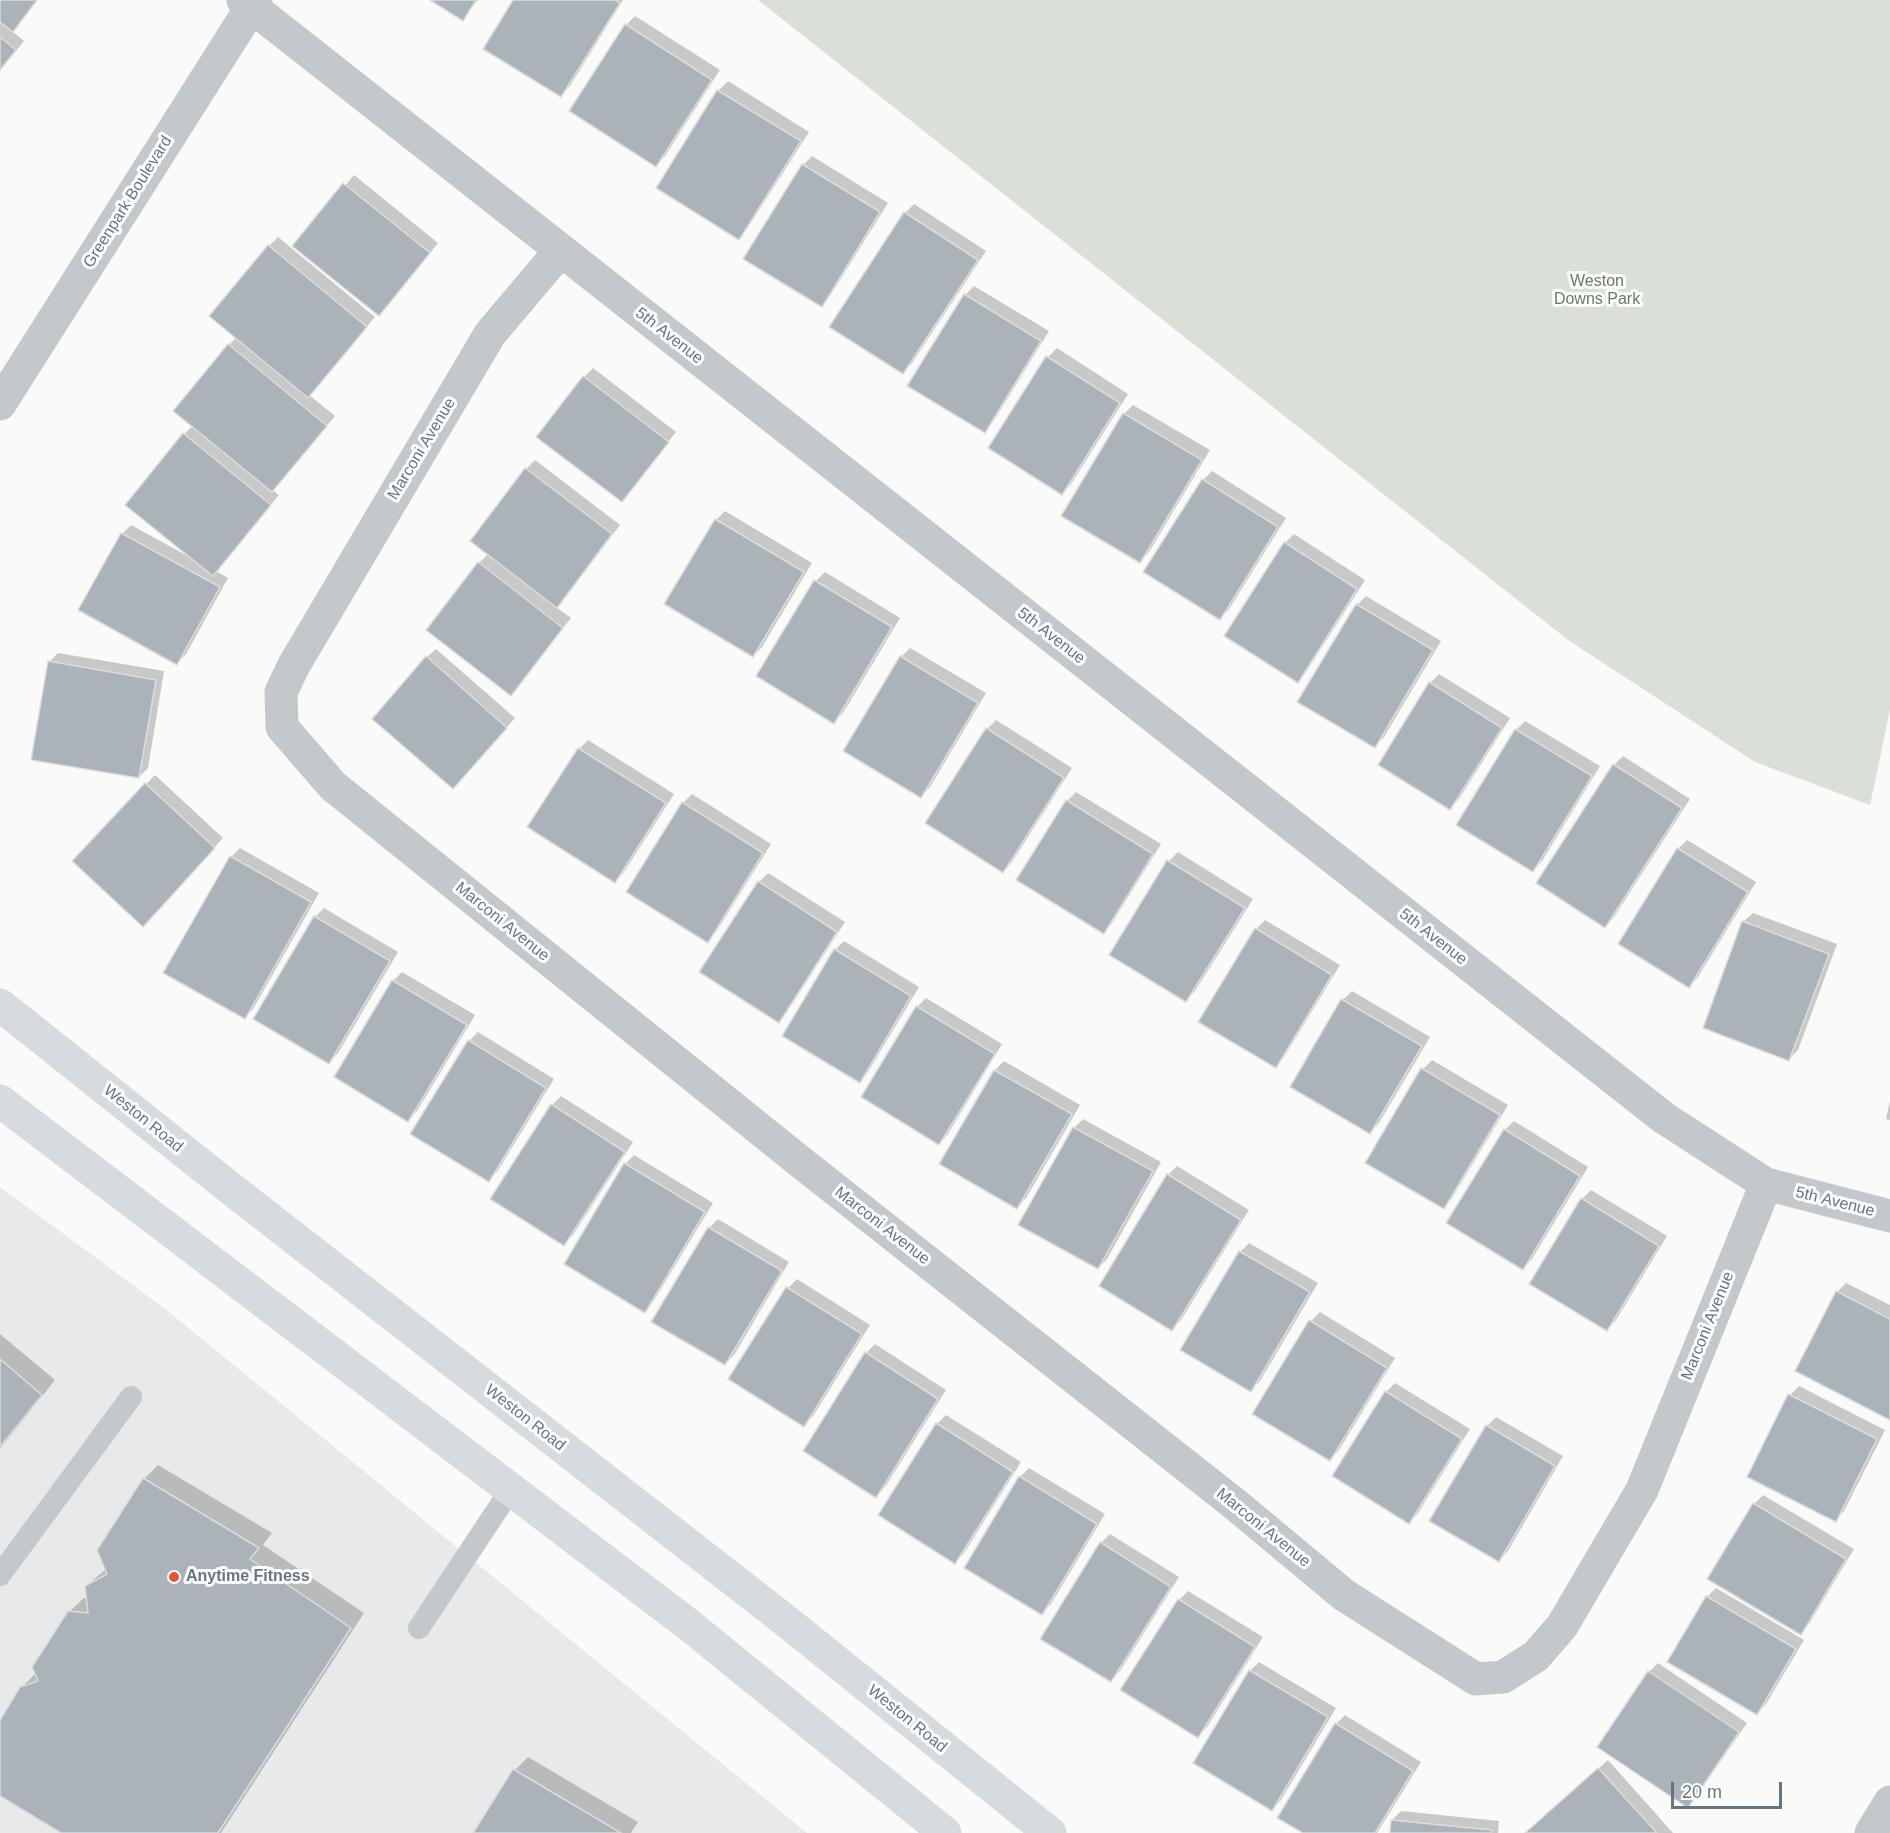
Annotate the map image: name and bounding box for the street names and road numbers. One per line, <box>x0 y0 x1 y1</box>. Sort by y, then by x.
street label: Greenpark Boulevard <box>80 132 176 272</box>
street label: 5th Avenue <box>631 304 707 368</box>
street label: Marconi Avenue <box>384 395 460 503</box>
street label: 5th Avenue <box>1013 604 1089 668</box>
street label: Marconi Avenue <box>451 878 553 966</box>
street label: 5th Avenue <box>1395 905 1471 969</box>
street label: Weston Road <box>99 1081 187 1157</box>
street label: Marconi Avenue <box>831 1183 933 1269</box>
street label: 5th Avenue <box>1794 1183 1876 1221</box>
street label: Marconi Avenue <box>1677 1269 1739 1383</box>
street label: Weston Road <box>481 1381 569 1455</box>
street label: Marconi Avenue <box>1212 1484 1314 1572</box>
street label: Weston Road <box>863 1681 951 1757</box>

